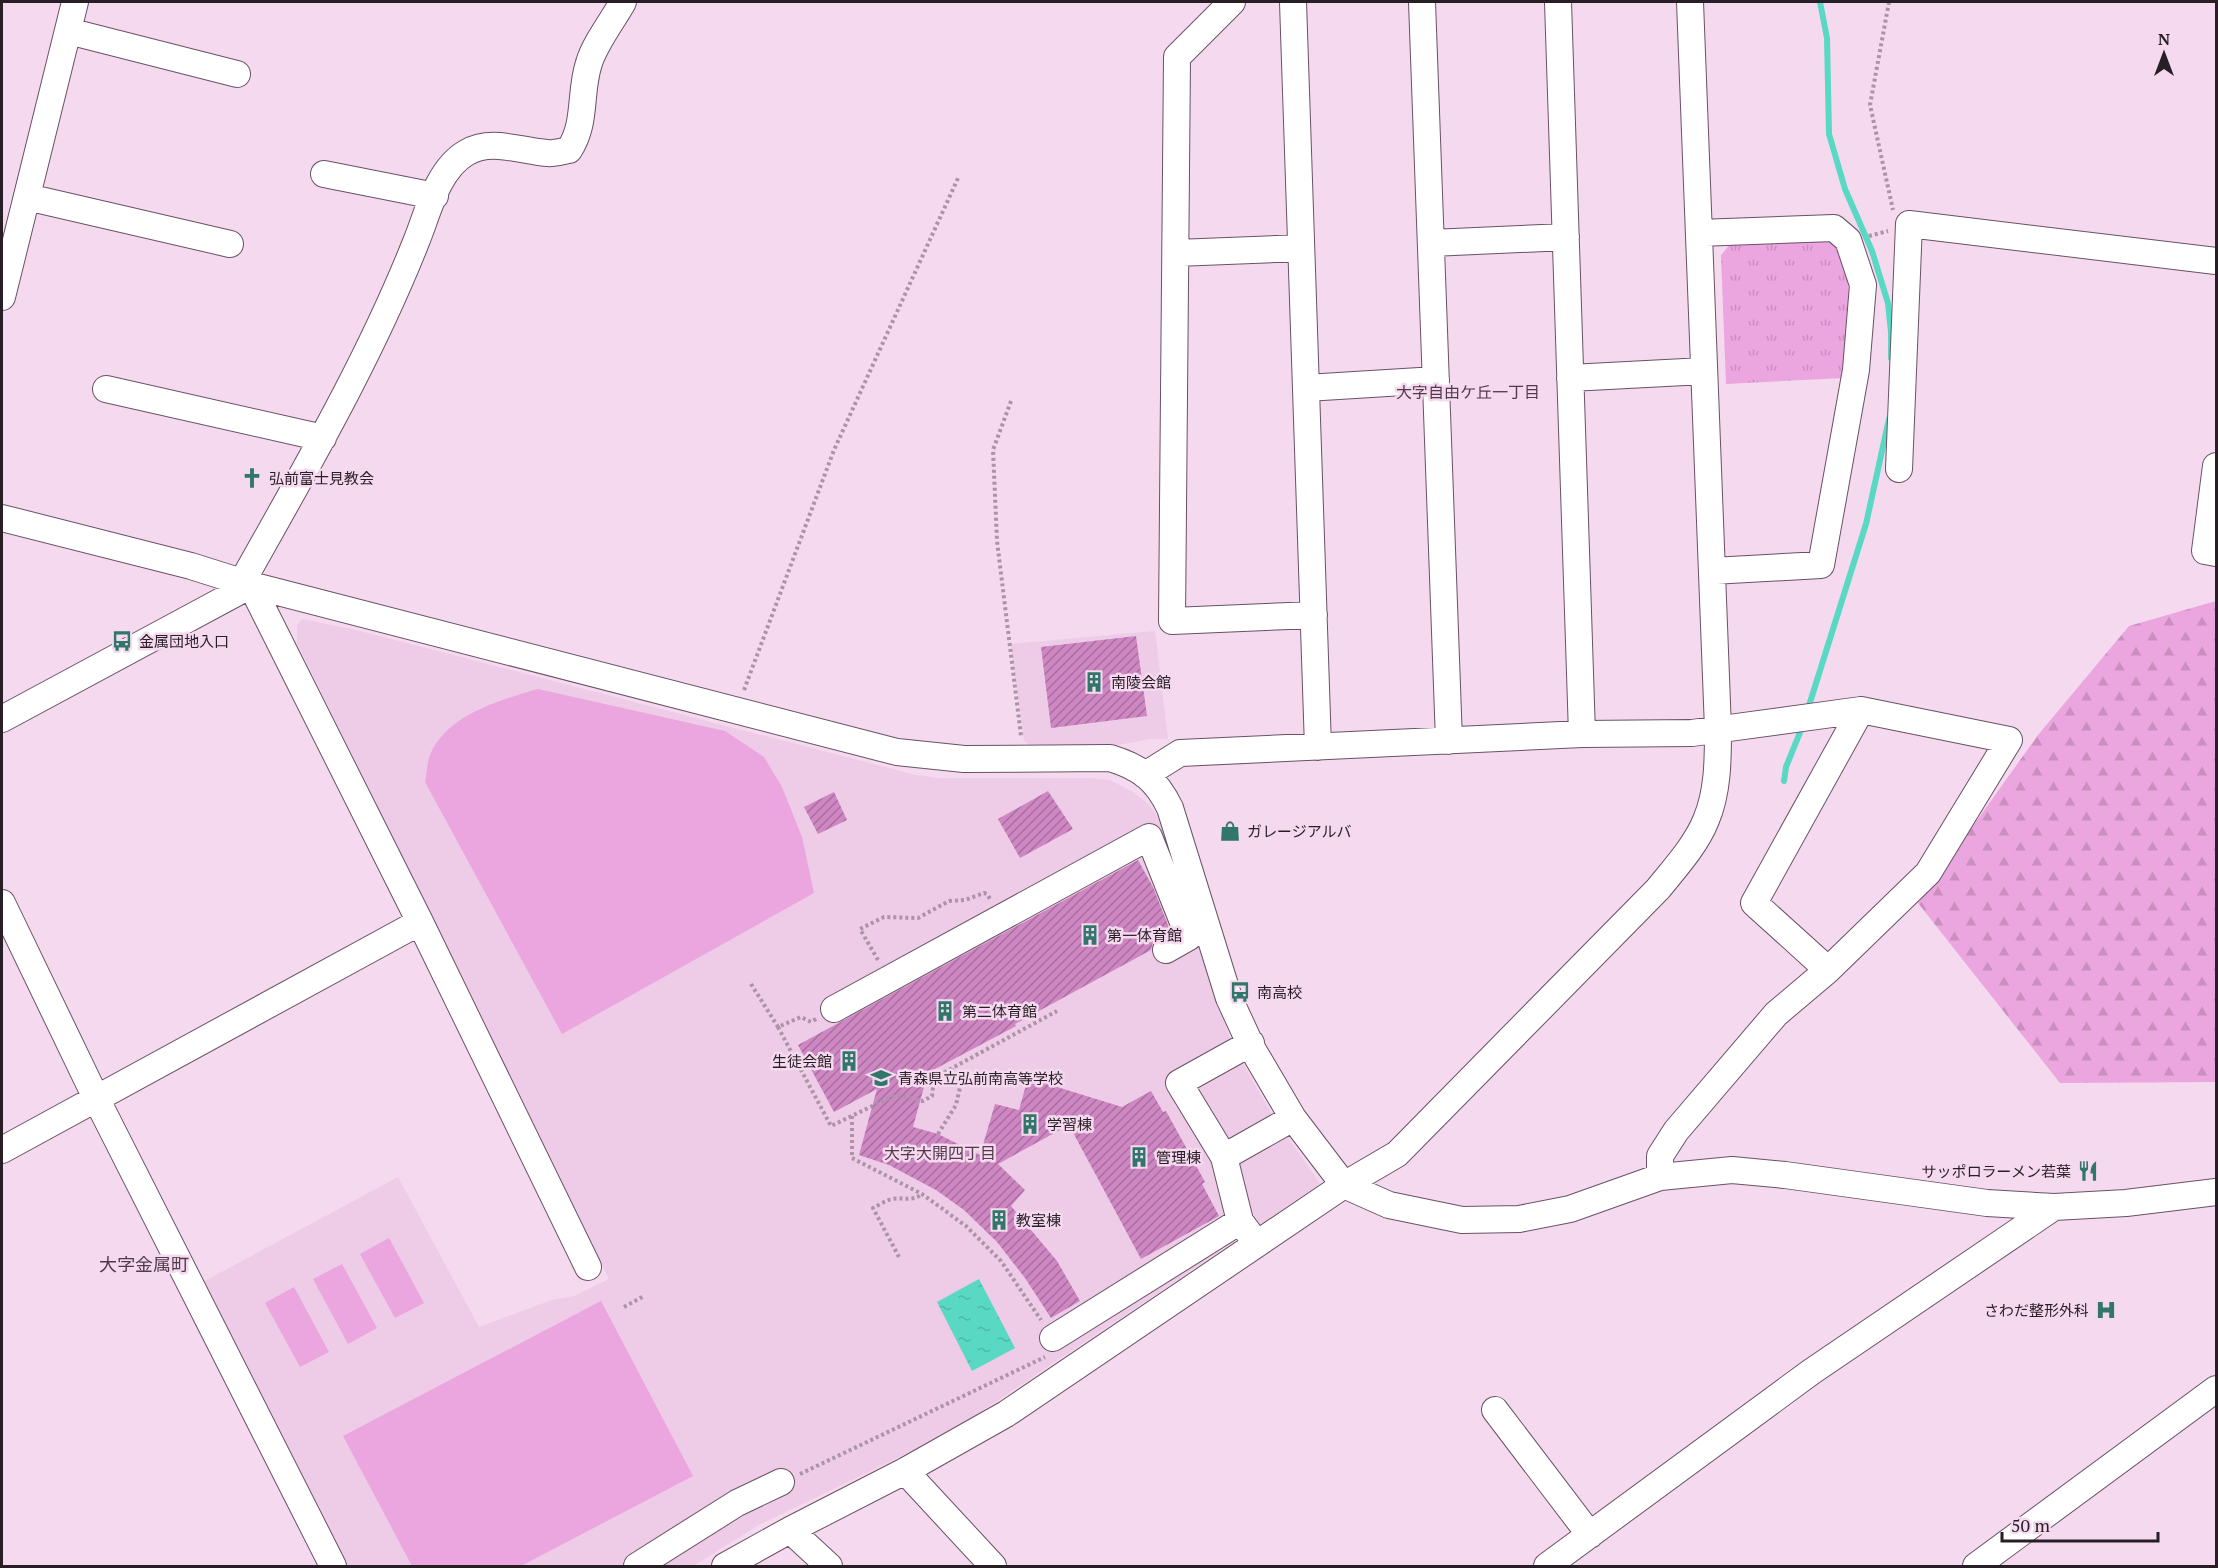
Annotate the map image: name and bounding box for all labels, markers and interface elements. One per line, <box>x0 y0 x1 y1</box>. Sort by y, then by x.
north arrow <box>2134 24 2194 84</box>
text: N <box>2158 28 2170 50</box>
district label: 大字自由ケ丘一丁目 <box>1396 381 1540 403</box>
church icon: 弘前富士見教会 <box>240 466 264 490</box>
place label: 弘前富士見教会 <box>269 468 374 488</box>
bus stop icon: 金属団地入口 <box>110 629 134 653</box>
place label: 金属団地入口 <box>139 631 229 651</box>
building icon: 南陵会館 <box>1082 670 1106 694</box>
place label: 南陵会館 <box>1111 672 1171 692</box>
shop icon: ガレージアルバ <box>1218 819 1242 843</box>
place label: ガレージアルバ <box>1247 821 1352 841</box>
building icon: 第一体育館 <box>1078 923 1102 947</box>
place label: 第一体育館 <box>1107 925 1182 945</box>
bus stop icon: 南高校 <box>1228 980 1252 1004</box>
place label: 南高校 <box>1257 982 1302 1002</box>
building icon: 第二体育館 <box>933 999 957 1023</box>
place label: 第二体育館 <box>962 1001 1037 1021</box>
building icon: 生徒会館 <box>837 1049 861 1073</box>
place label: 生徒会館 <box>772 1051 832 1071</box>
school or university icon: 青森県立弘前南高等学校 <box>869 1066 893 1090</box>
place label: 青森県立弘前南高等学校 <box>898 1068 1063 1088</box>
building icon: 学習棟 <box>1018 1112 1042 1136</box>
place label: 学習棟 <box>1047 1114 1092 1134</box>
district label: 大字大開四丁目 <box>884 1142 996 1164</box>
building icon: 管理棟 <box>1127 1145 1151 1169</box>
place label: 管理棟 <box>1156 1147 1201 1167</box>
restaurant icon: サッポロラーメン若葉 <box>2076 1159 2100 1183</box>
place label: サッポロラーメン若葉 <box>1922 1161 2071 1181</box>
building icon: 教室棟 <box>987 1208 1011 1232</box>
place label: 教室棟 <box>1016 1210 1061 1230</box>
district label: 大字金属町 <box>99 1252 189 1276</box>
hospital icon: さわだ整形外科 <box>2094 1298 2118 1322</box>
place label: さわだ整形外科 <box>1984 1300 2089 1320</box>
scale bar <box>2002 1505 2158 1543</box>
text: 50 m <box>2011 1513 2051 1537</box>

